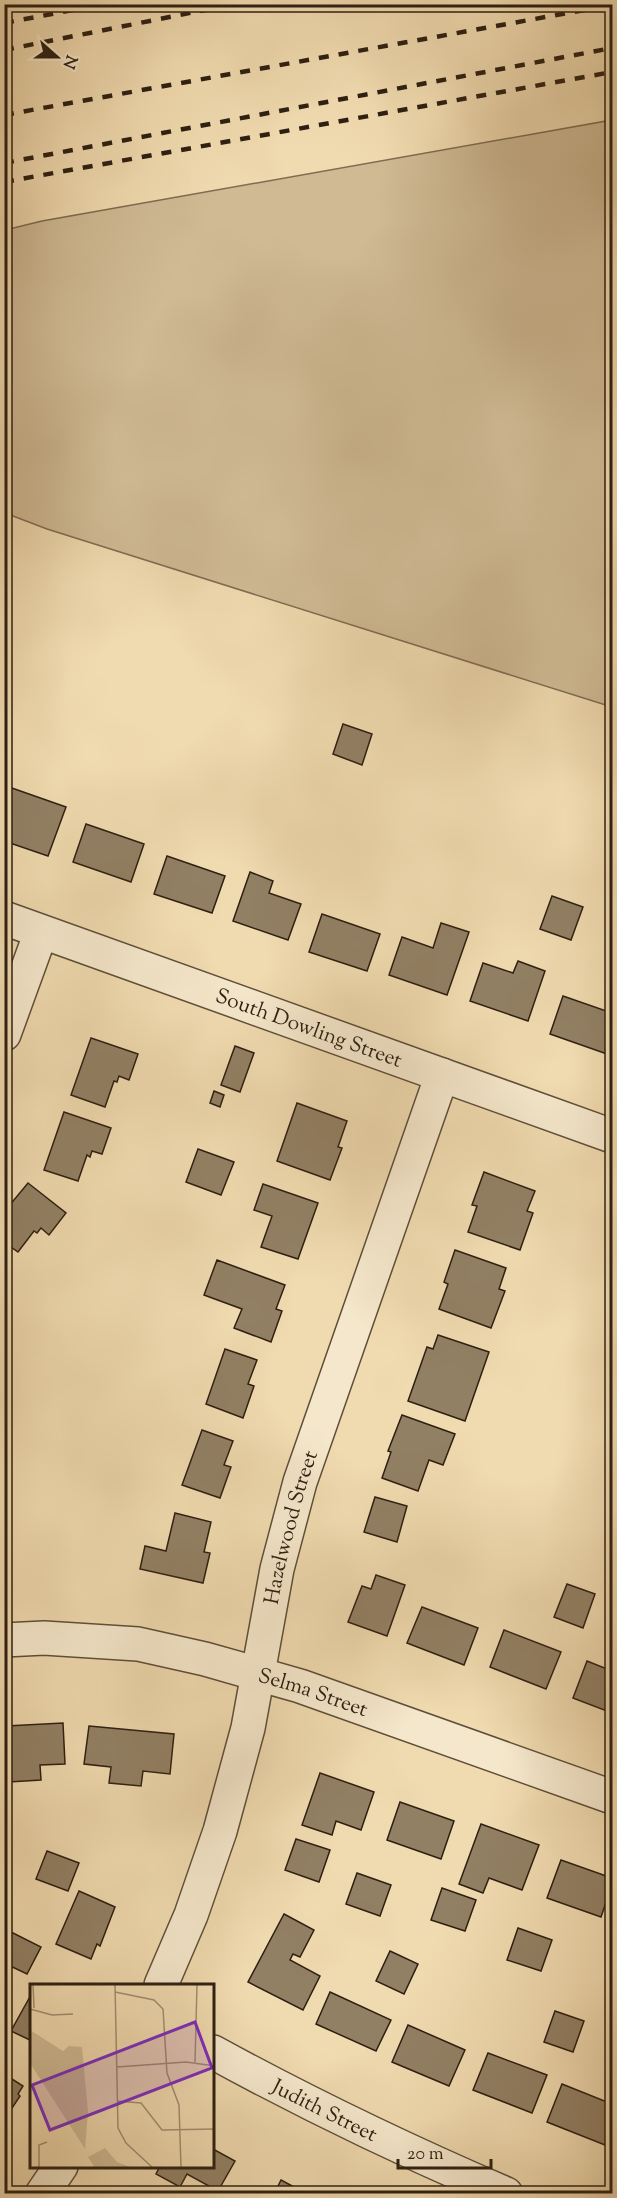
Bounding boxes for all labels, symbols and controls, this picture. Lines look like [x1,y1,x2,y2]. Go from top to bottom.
north arrow [27,27,87,87]
text: N [56,51,82,72]
street label: South Dowling Street [211,982,406,1076]
street label: Hazelwood Street [258,1447,327,1607]
street label: Selma Street [254,1662,372,1726]
inset map [30,1984,214,2168]
street label: Judith Street [265,2072,382,2151]
scale bar [398,2132,491,2170]
text: 20 m [407,2142,444,2168]

